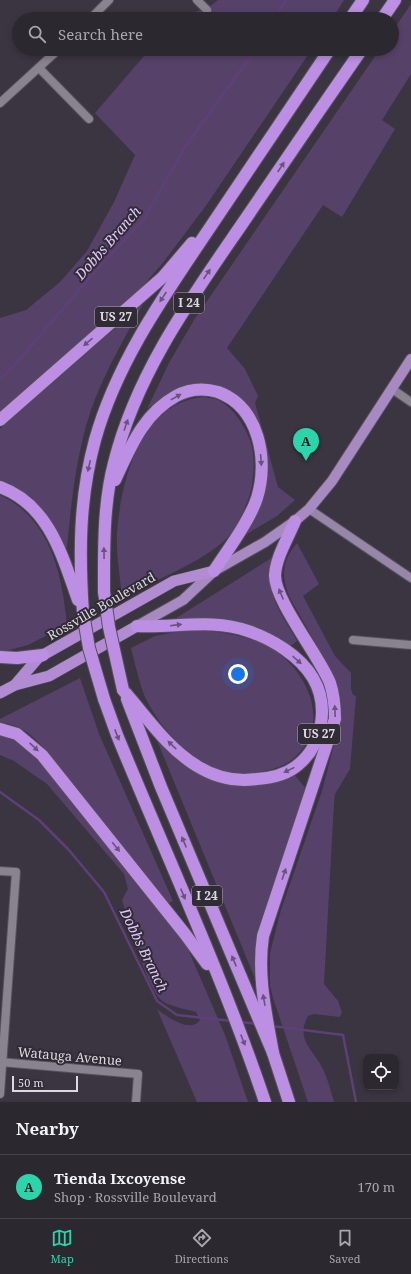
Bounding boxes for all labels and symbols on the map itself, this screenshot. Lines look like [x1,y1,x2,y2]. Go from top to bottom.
one-way arrow [277,162,285,172]
water label: Dobbs Branch [70,202,145,284]
one-way arrow [203,269,211,280]
one-way arrow [160,291,167,303]
road number: I 24 [174,293,204,313]
road number: US 27 [95,307,137,327]
one-way arrow [83,338,93,347]
one-way arrow [170,393,182,400]
one-way arrow [123,419,129,431]
pin: A [293,428,319,461]
one-way arrow [257,454,264,466]
one-way arrow [86,460,92,472]
one-way arrow [101,546,107,559]
street label: Rossville Boulevard [44,568,158,644]
one-way arrow [277,588,283,600]
one-way arrow [170,622,182,628]
one-way arrow [292,655,302,665]
your location [228,664,248,684]
one-way arrow [332,704,338,717]
road number: US 27 [298,724,340,744]
one-way arrow [114,730,120,742]
one-way arrow [167,741,176,750]
one-way arrow [29,742,39,752]
one-way arrow [284,767,295,773]
one-way arrow [181,836,187,847]
one-way arrow [112,842,121,853]
one-way arrow [281,868,287,880]
road number: I 24 [192,886,222,906]
one-way arrow [180,889,186,900]
water label: Dobbs Branch [115,904,173,995]
one-way arrow [231,955,237,967]
one-way arrow [261,994,267,1007]
one-way arrow [240,1035,246,1047]
street label: Watauga Avenue [17,1042,123,1070]
scale bar [12,1074,78,1093]

